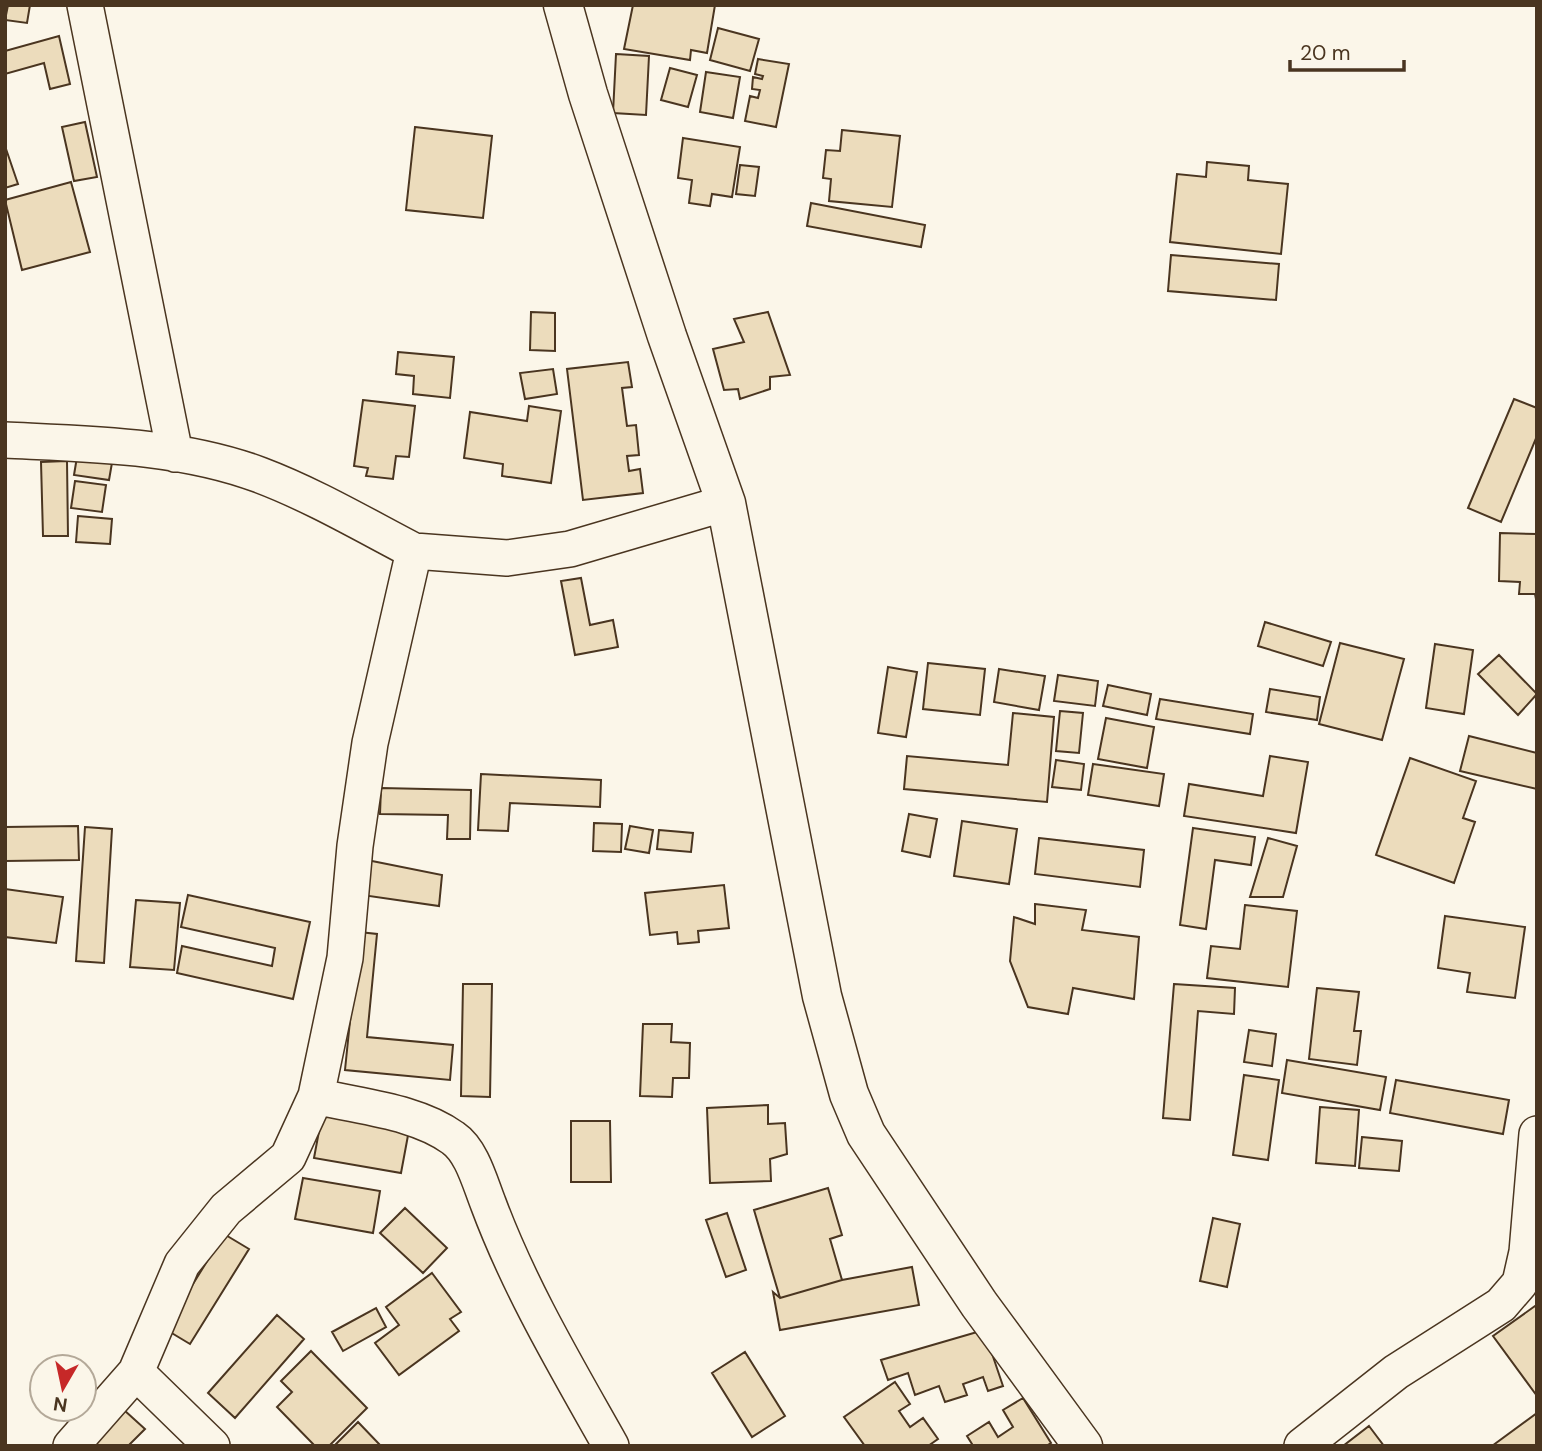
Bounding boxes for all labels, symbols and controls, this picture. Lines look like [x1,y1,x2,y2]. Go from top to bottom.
scale bar [1290,28,1404,72]
text: 20 m [1300,39,1351,67]
north arrow [28,1353,98,1423]
text: N [52,1391,69,1418]

